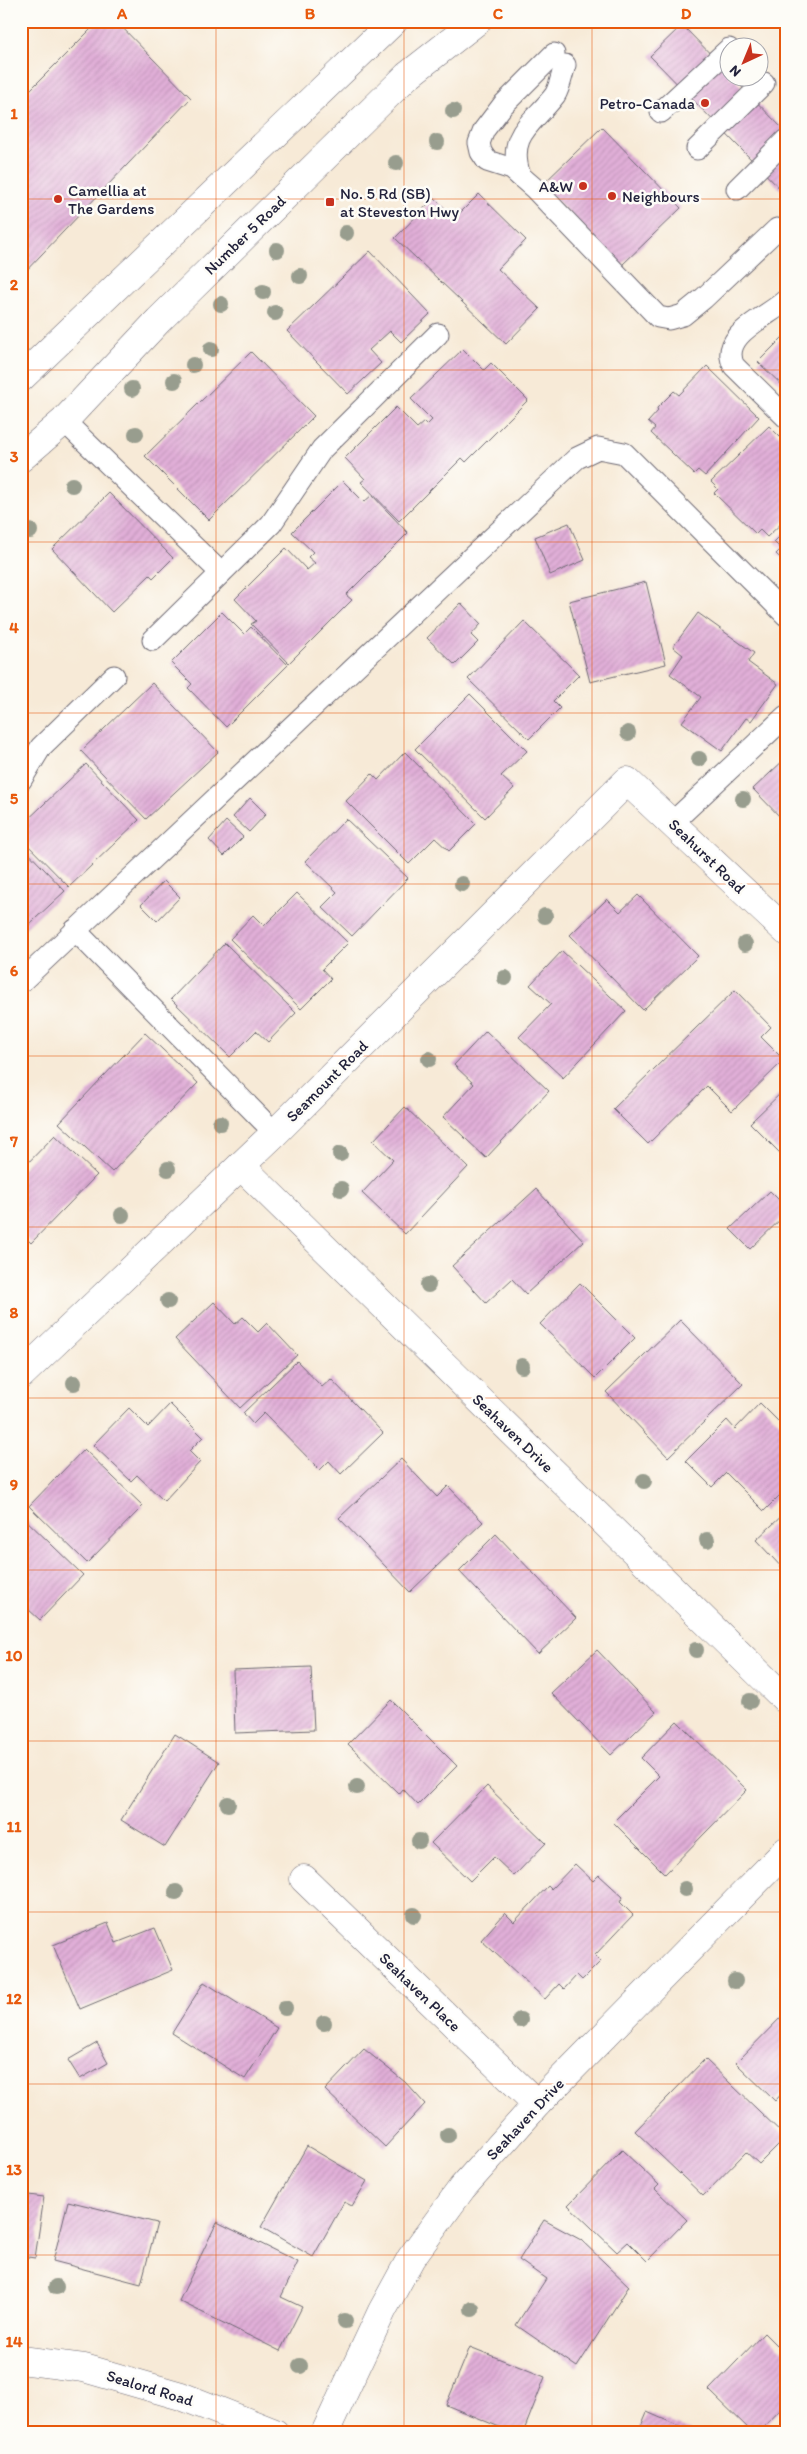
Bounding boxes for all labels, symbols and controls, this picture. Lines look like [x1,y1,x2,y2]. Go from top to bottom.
text: A [116,4,128,23]
text: B [305,4,316,23]
text: C [493,4,504,23]
text: D [681,4,692,23]
north arrow [720,38,770,88]
text: N [726,62,745,80]
place label: Petro-Canada [599,94,695,113]
marker: Petro-Canada [699,97,711,109]
text: 1 [10,104,18,123]
place label: A&W [539,177,573,196]
marker: A&W [577,180,589,192]
place label: Camellia at The Gardens [68,181,154,218]
place label: No. 5 Rd (SB) at Steveston Hwy [340,184,460,221]
place label: Neighbours [622,187,700,206]
marker: Neighbours [606,190,618,202]
street label: Number 5 Road [200,191,290,279]
marker: Camellia at The Gardens [52,193,64,205]
marker: No. 5 Rd (SB) at Steveston Hwy [324,196,336,208]
text: 2 [10,275,19,294]
text: 3 [10,447,19,466]
text: 4 [9,618,19,637]
text: 5 [10,789,19,808]
street label: Seahurst Road [665,815,750,898]
text: 6 [10,961,19,980]
street label: Seamount Road [282,1036,372,1126]
text: 7 [9,1132,18,1151]
text: 8 [10,1303,19,1322]
street label: Seahaven Drive [469,1390,558,1477]
text: 9 [10,1475,18,1494]
text: 10 [5,1646,23,1665]
text: 11 [7,1817,22,1836]
street label: Seahaven Place [375,1948,465,2036]
text: 12 [6,1989,23,2008]
street label: Seahaven Drive [482,2074,568,2164]
text: 13 [6,2160,22,2179]
text: 14 [5,2332,23,2351]
street label: Sealord Road [104,2366,196,2410]

